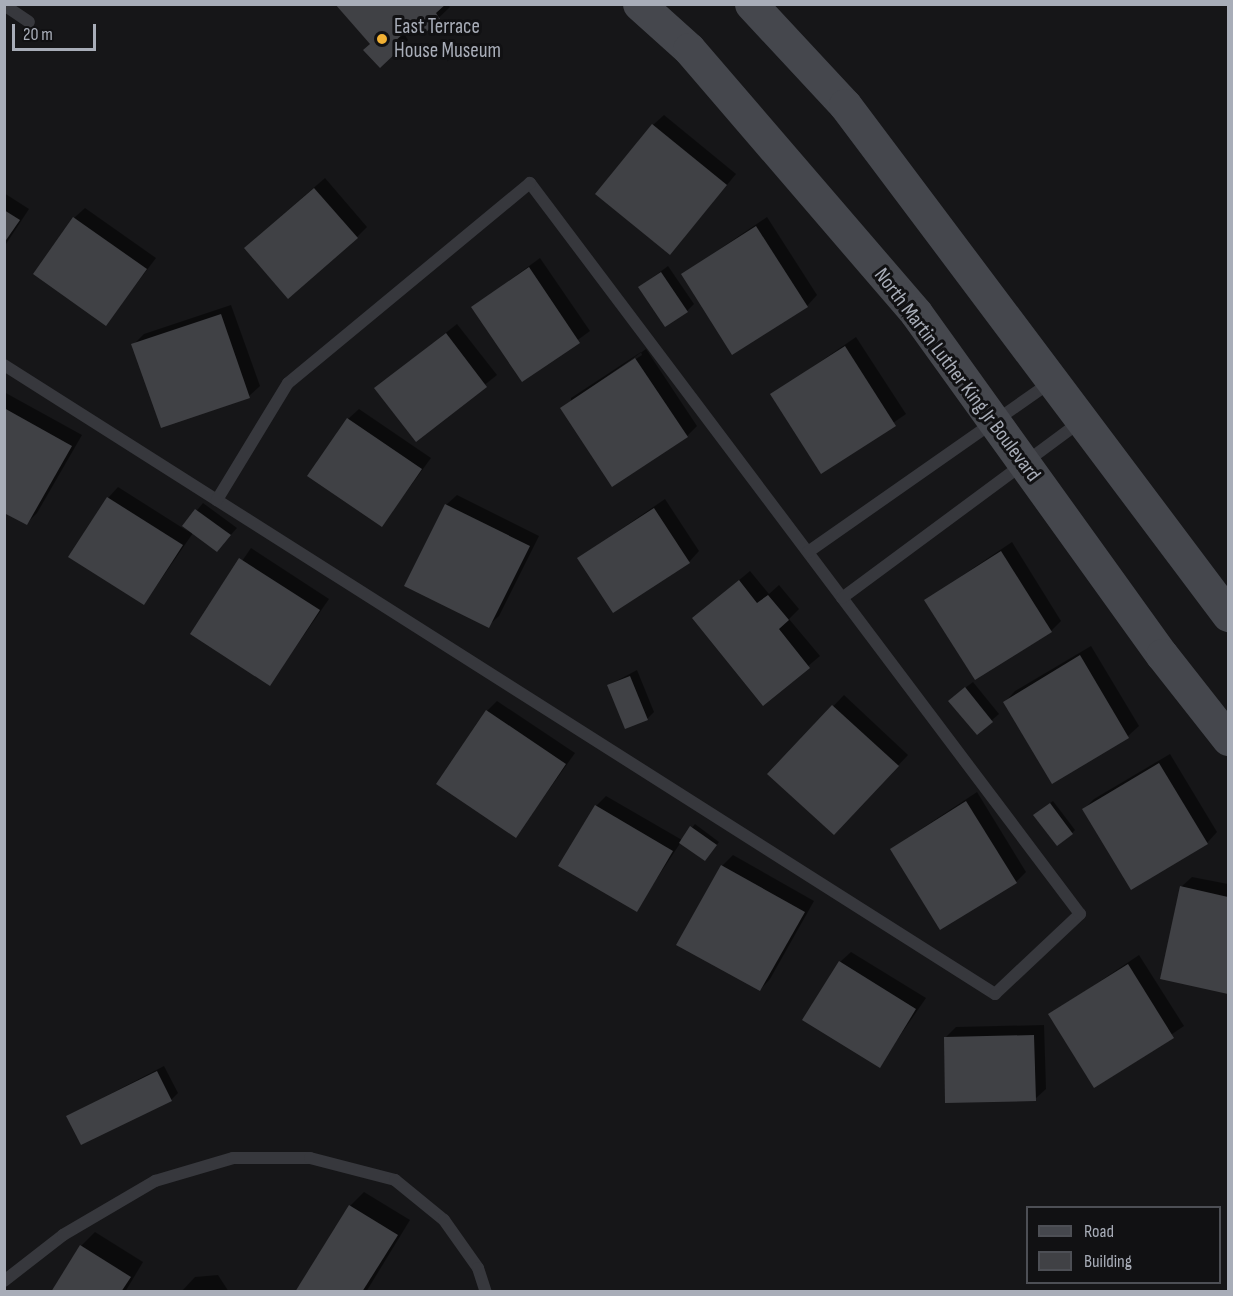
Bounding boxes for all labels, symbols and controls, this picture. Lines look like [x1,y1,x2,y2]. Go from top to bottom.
scale bar [15,12,99,50]
place label: East Terrace House Museum [394,14,501,64]
text: 20 m [23,24,53,45]
marker: East Terrace House Museum [375,32,389,46]
street label: North Martin Luther King Jr Boulevard [868,263,1046,487]
legend [1026,1206,1221,1284]
text: Road [1084,1221,1114,1242]
text: Building [1084,1251,1132,1272]

